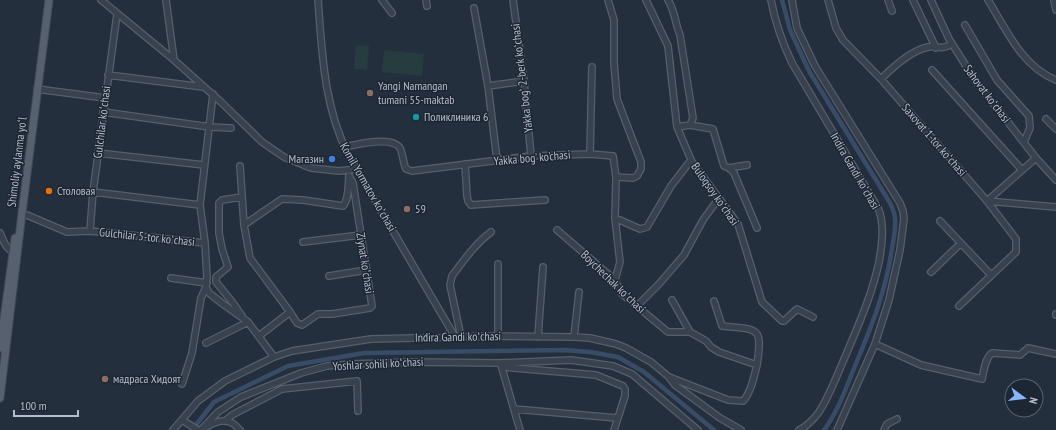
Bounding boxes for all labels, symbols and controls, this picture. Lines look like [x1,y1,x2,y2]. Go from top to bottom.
street label: Yakka bogʻ 2-berk koʻchasi [507,23,536,133]
street label: Sahovat koʻchasi [961,62,1014,126]
place label: Yangi Namangan tumani 55-maktab [378,78,454,107]
street label: Gulchilar koʻchasi [90,85,113,159]
marker: Yangi Namangan tumani 55-maktab [365,88,375,98]
street label: Saxovat 1-tor koʻchasi [899,100,970,179]
place label: Поликлиника 6 [424,109,489,124]
marker: Поликлиника 6 [411,112,421,122]
street label: Shimoliy aylanma yoʻl [4,116,29,208]
street label: Indira Gandi koʻchasi [827,130,883,212]
street label: Komil Yormatov koʻchasi [337,140,400,234]
street label: Yakka bog' ko'chasi [493,147,571,168]
place label: Магазин [289,151,324,166]
marker: Магазин [327,154,337,164]
street label: Buloqsoy koʻchasi [688,159,743,228]
place label: Столовая [57,183,95,198]
marker: Столовая [44,186,54,196]
place label: 59 [415,201,426,216]
marker: 59 [402,204,412,214]
street label: Gulchilar 5-tor koʻchasi [99,224,196,249]
street label: Ziynat koʻchasi [353,231,378,295]
street label: Boychechak koʻchasi [578,247,649,316]
street label: Indira Gandi koʻchasi [415,328,501,345]
street label: Yoshlar sohili koʻchasi [332,354,424,373]
place label: мадраса Хидоят [113,371,181,386]
marker: мадраса Хидоят [100,374,110,384]
north arrow [1004,378,1044,418]
scale bar [14,392,78,418]
text: N [1026,396,1041,405]
text: 100 m [20,398,47,413]

